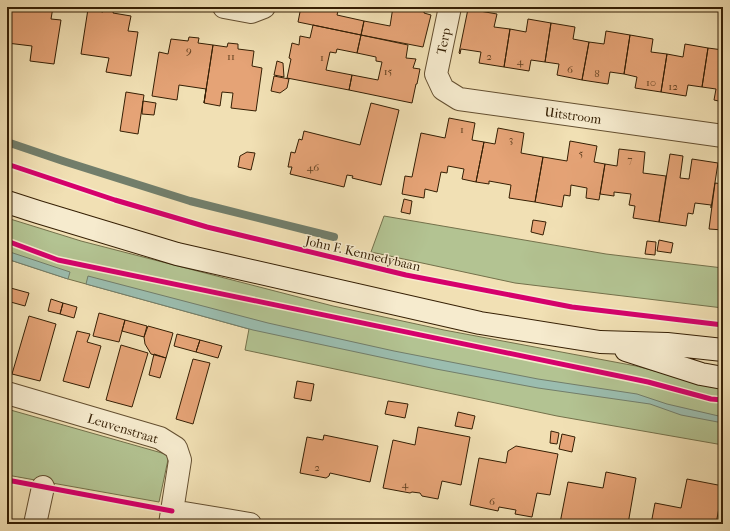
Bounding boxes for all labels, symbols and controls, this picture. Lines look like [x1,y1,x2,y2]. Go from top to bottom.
street label: Terp [433,26,454,56]
house number: 9 [186,44,192,57]
house number: 11 [227,50,235,63]
house number: 2 [486,50,492,63]
house number: 1 [320,51,324,64]
house number: 4 [517,55,524,68]
house number: 6 [567,63,573,76]
house number: 15 [384,65,393,78]
house number: 8 [594,67,600,80]
house number: 10 [646,76,656,89]
house number: 12 [668,80,678,93]
street label: Uitstroom [544,104,603,127]
house number: 1 [460,123,464,136]
house number: 3 [509,133,513,146]
house number: 5 [579,147,584,160]
house number: 7 [627,153,633,166]
house number: 46 [307,161,319,174]
street label: John F. Kennedybaan [303,233,422,274]
street label: Leuvenstraat [86,411,160,446]
house number: 2 [314,461,320,474]
house number: 4 [402,478,409,491]
house number: 6 [489,495,495,508]

